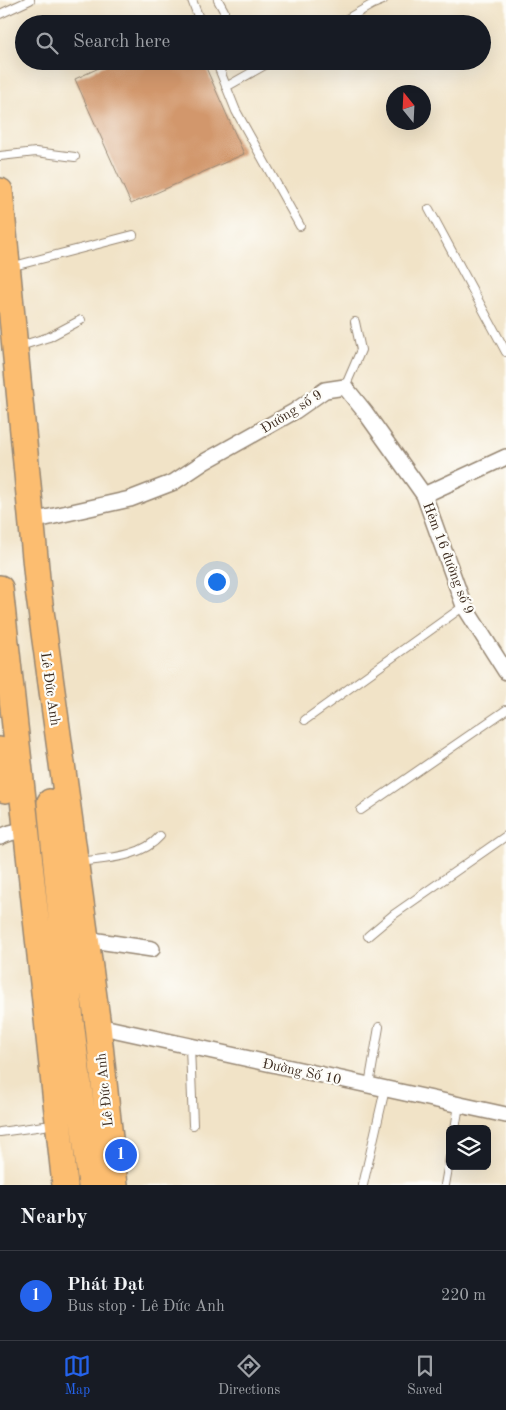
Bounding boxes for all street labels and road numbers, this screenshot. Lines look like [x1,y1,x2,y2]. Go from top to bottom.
street label: Đường số 9 [258,387,325,436]
street label: Hẻm 16 đường số 9 [420,500,477,616]
street label: Lê Đức Anh [38,652,62,727]
street label: Lê Đức Anh [94,1052,116,1127]
street label: Đường Số 10 [261,1056,343,1087]

